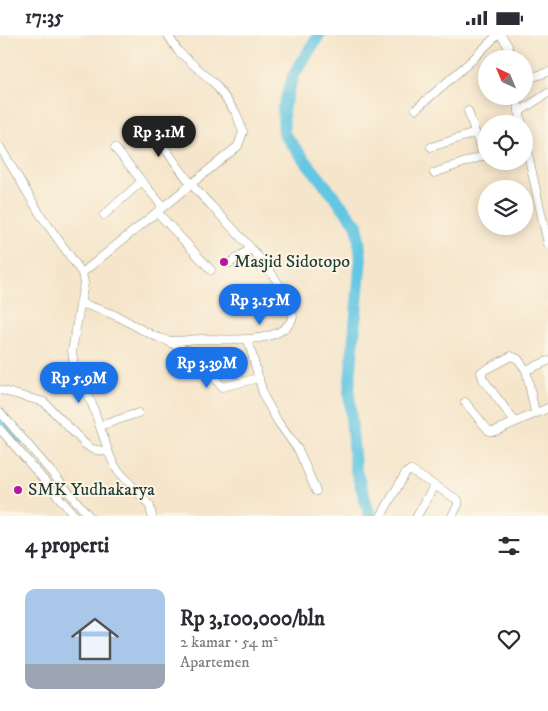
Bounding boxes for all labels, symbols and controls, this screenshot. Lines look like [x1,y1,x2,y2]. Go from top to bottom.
text: 17:35 [25,6,63,29]
north arrow [478,50,532,105]
map controls [478,50,533,235]
pin: Rp 3.1M [113,115,205,158]
button: locate [478,115,533,170]
text: Rp 3.1M [133,122,185,142]
button: layers [478,180,533,235]
place label: Masjid Sidotopo [234,251,350,273]
marker: Masjid Sidotopo [218,256,230,268]
pin: Rp 3.15M [208,283,312,326]
text: Rp 3.15M [230,290,290,310]
pin: Rp 3.39M [155,347,259,389]
text: Rp 3.39M [177,353,237,373]
pin: Rp 5.9M [33,361,125,404]
text: Rp 5.9M [51,368,107,388]
place label: SMK Yudhakarya [28,479,155,501]
marker: SMK Yudhakarya [12,484,24,496]
icon: filters [495,532,523,560]
text: 4 properti [25,533,109,559]
text: Rp 3,100,000/bln [180,606,325,632]
icon: home [65,609,125,669]
icon: heart [495,625,523,653]
text: 2 kamar · 54 m² [180,632,278,652]
text: Apartemen [180,652,250,672]

